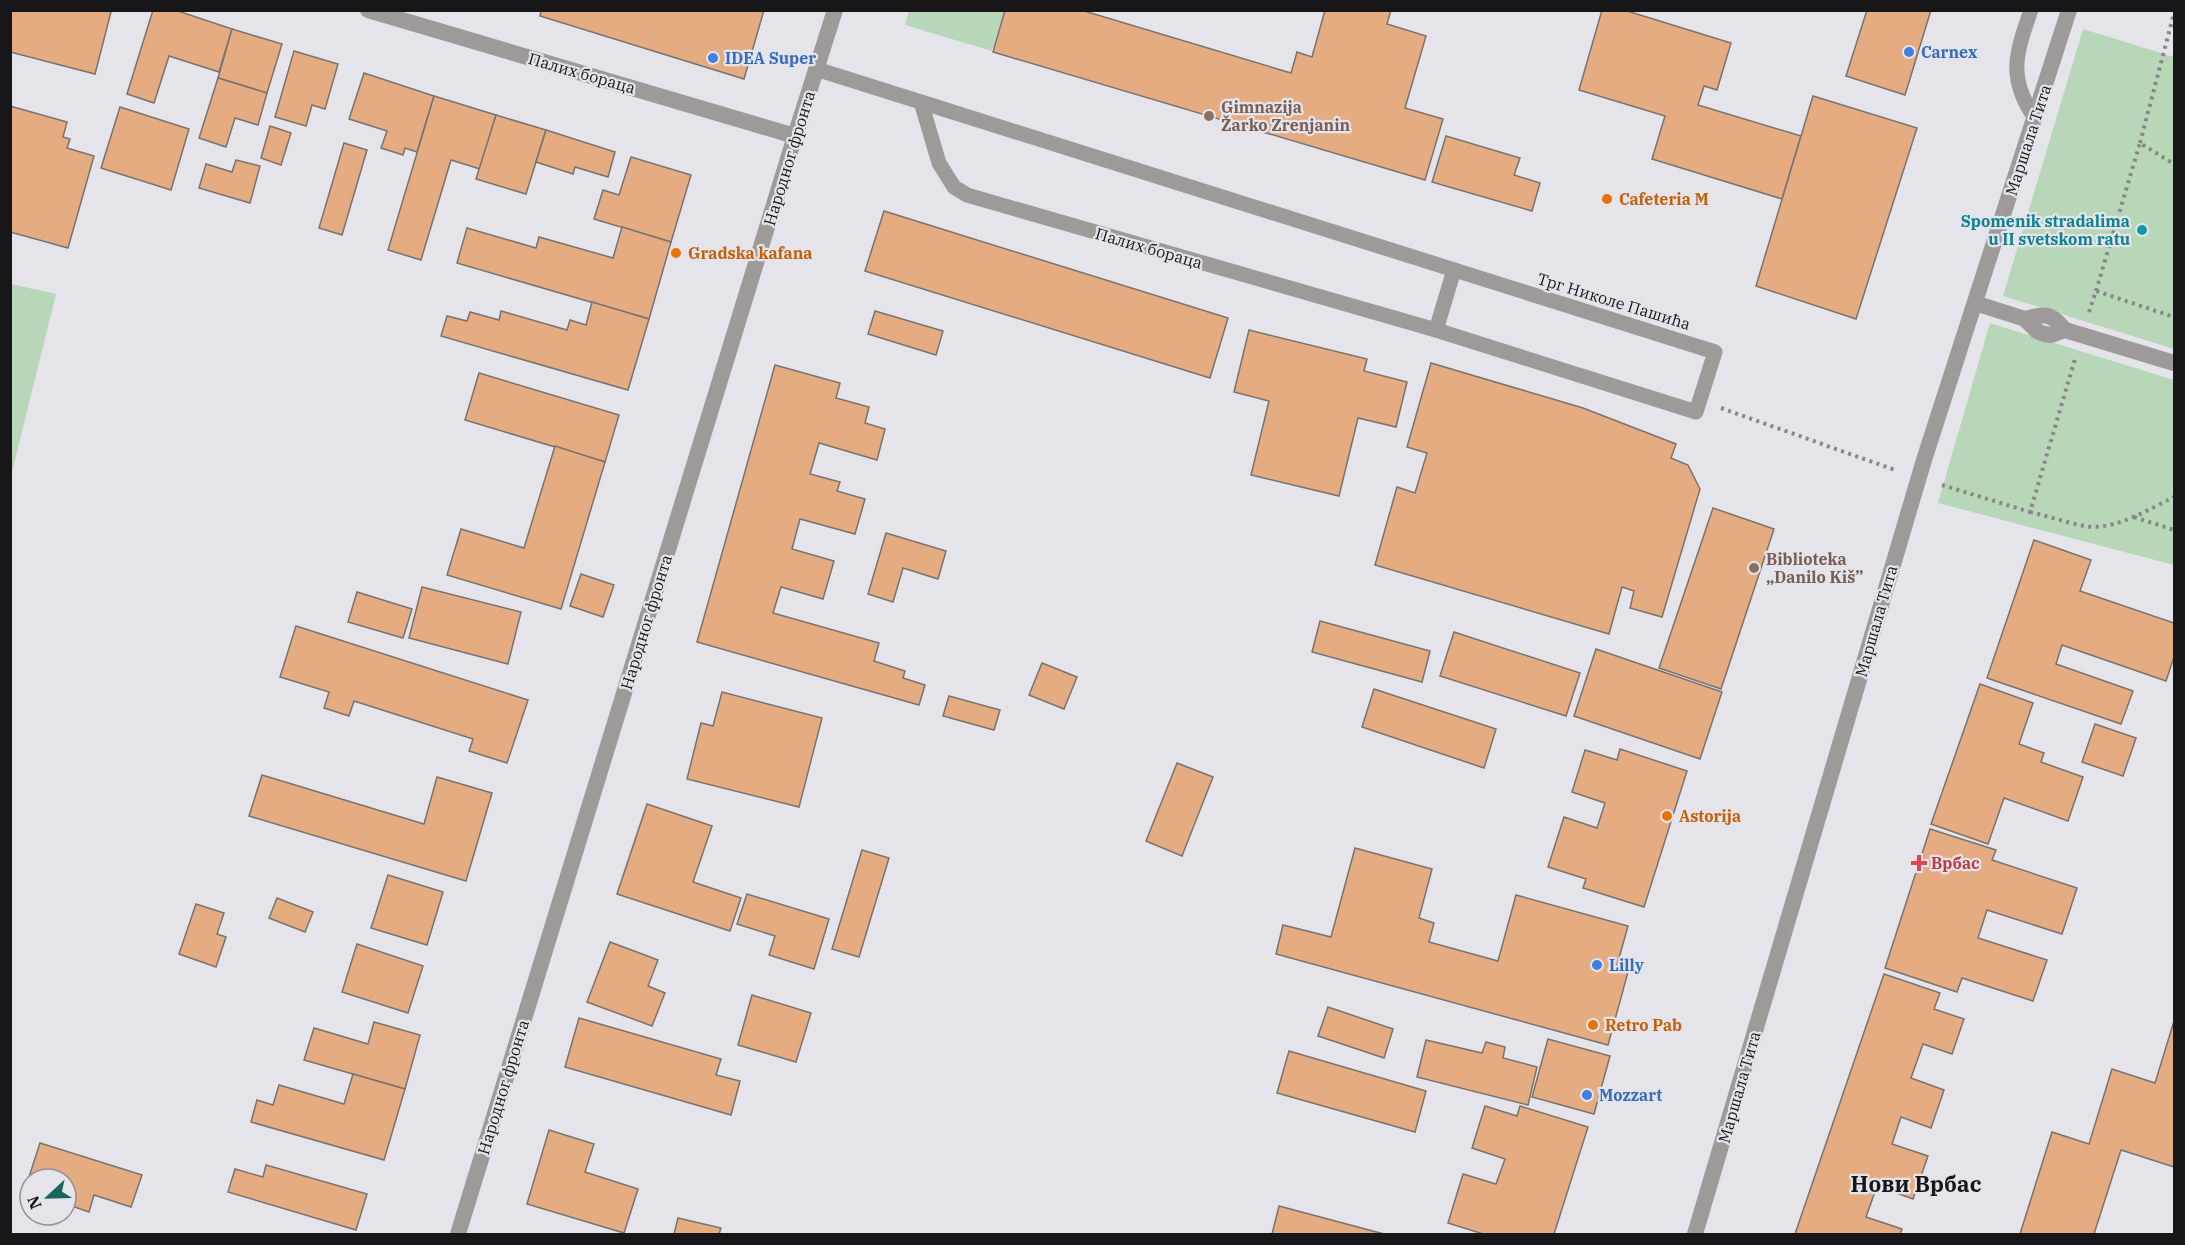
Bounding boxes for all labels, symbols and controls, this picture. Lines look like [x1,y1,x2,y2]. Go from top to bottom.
place label: Carnex [1921,42,1978,62]
marker: Carnex [1902,45,1916,59]
street label: Палих бораца [526,48,638,98]
place label: IDEA Super [725,48,816,68]
marker: IDEA Super [706,51,720,65]
street label: Маршала Тита [2001,82,2055,198]
street label: Народног фронта [759,88,819,228]
place label: Gimnazija Žarko Zrenjanin [1221,97,1351,135]
marker: Gimnazija Žarko Zrenjanin [1202,109,1216,123]
place label: Cafeteria M [1619,189,1709,209]
marker: Cafeteria M [1600,192,1614,206]
place label: Spomenik stradalima u II svetskom ratu [1961,211,2130,249]
street label: Палих бораца [1093,223,1205,273]
marker: Spomenik stradalima u II svetskom ratu [2135,223,2149,237]
place label: Gradska kafana [688,243,812,263]
marker: Gradska kafana [669,246,683,260]
street label: Трг Николе Пашића [1535,268,1693,334]
place label: Biblioteka „Danilo Kiš” [1766,549,1864,587]
street label: Народног фронта [616,552,676,692]
marker: Biblioteka „Danilo Kiš” [1747,561,1761,575]
street label: Маршала Тита [1850,563,1902,679]
place label: Astorija [1679,806,1741,826]
marker: Astorija [1660,809,1674,823]
place label: Врбас [1931,853,1980,873]
marker: Врбас [1912,856,1926,870]
place label: Lilly [1609,955,1645,975]
marker: Lilly [1590,958,1604,972]
place label: Retro Pab [1605,1015,1682,1035]
street label: Народног фронта [473,1017,533,1157]
marker: Retro Pab [1586,1018,1600,1032]
street label: Маршала Тита [1713,1029,1765,1145]
place label: Mozzart [1599,1085,1662,1105]
marker: Mozzart [1580,1088,1594,1102]
north arrow [18,1167,78,1227]
district label: Нови Врбас [1851,1169,1982,1198]
text: N [22,1193,46,1212]

